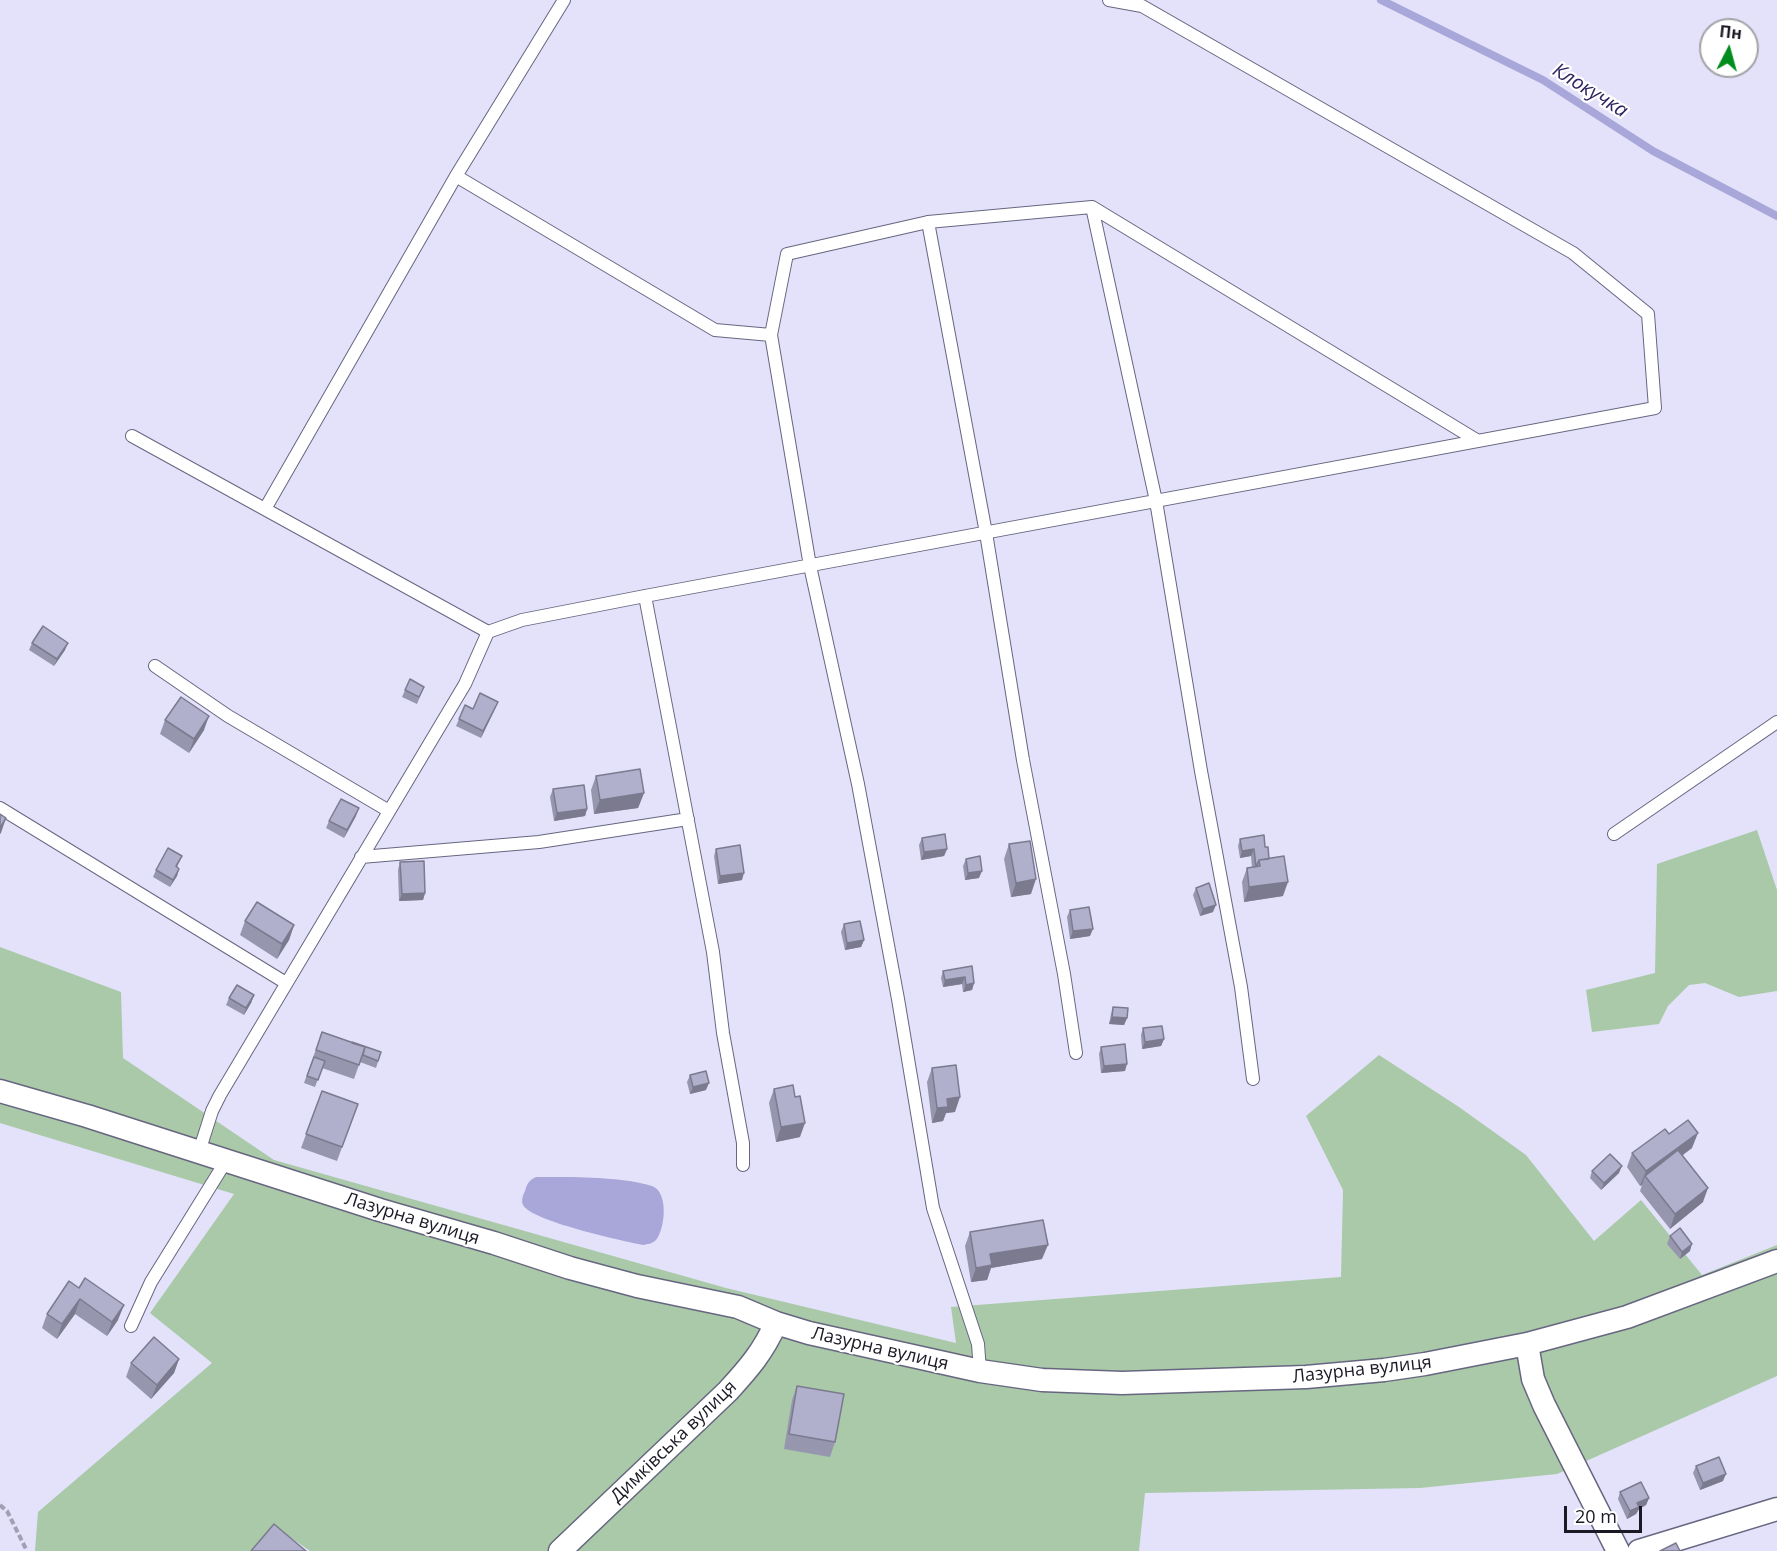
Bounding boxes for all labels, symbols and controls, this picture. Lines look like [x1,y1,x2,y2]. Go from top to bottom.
north arrow [1699,18,1759,78]
text: Пн [1718,20,1743,44]
water label: Клокучка [1548,59,1632,123]
street label: Лазурна вулиця [342,1188,482,1250]
street label: Лазурна вулиця [809,1323,951,1375]
street label: Лазурна вулиця [1291,1352,1433,1388]
street label: Димківська вулиця [607,1376,741,1508]
scale bar [1567,1494,1645,1532]
text: 20 m [1575,1504,1617,1528]

